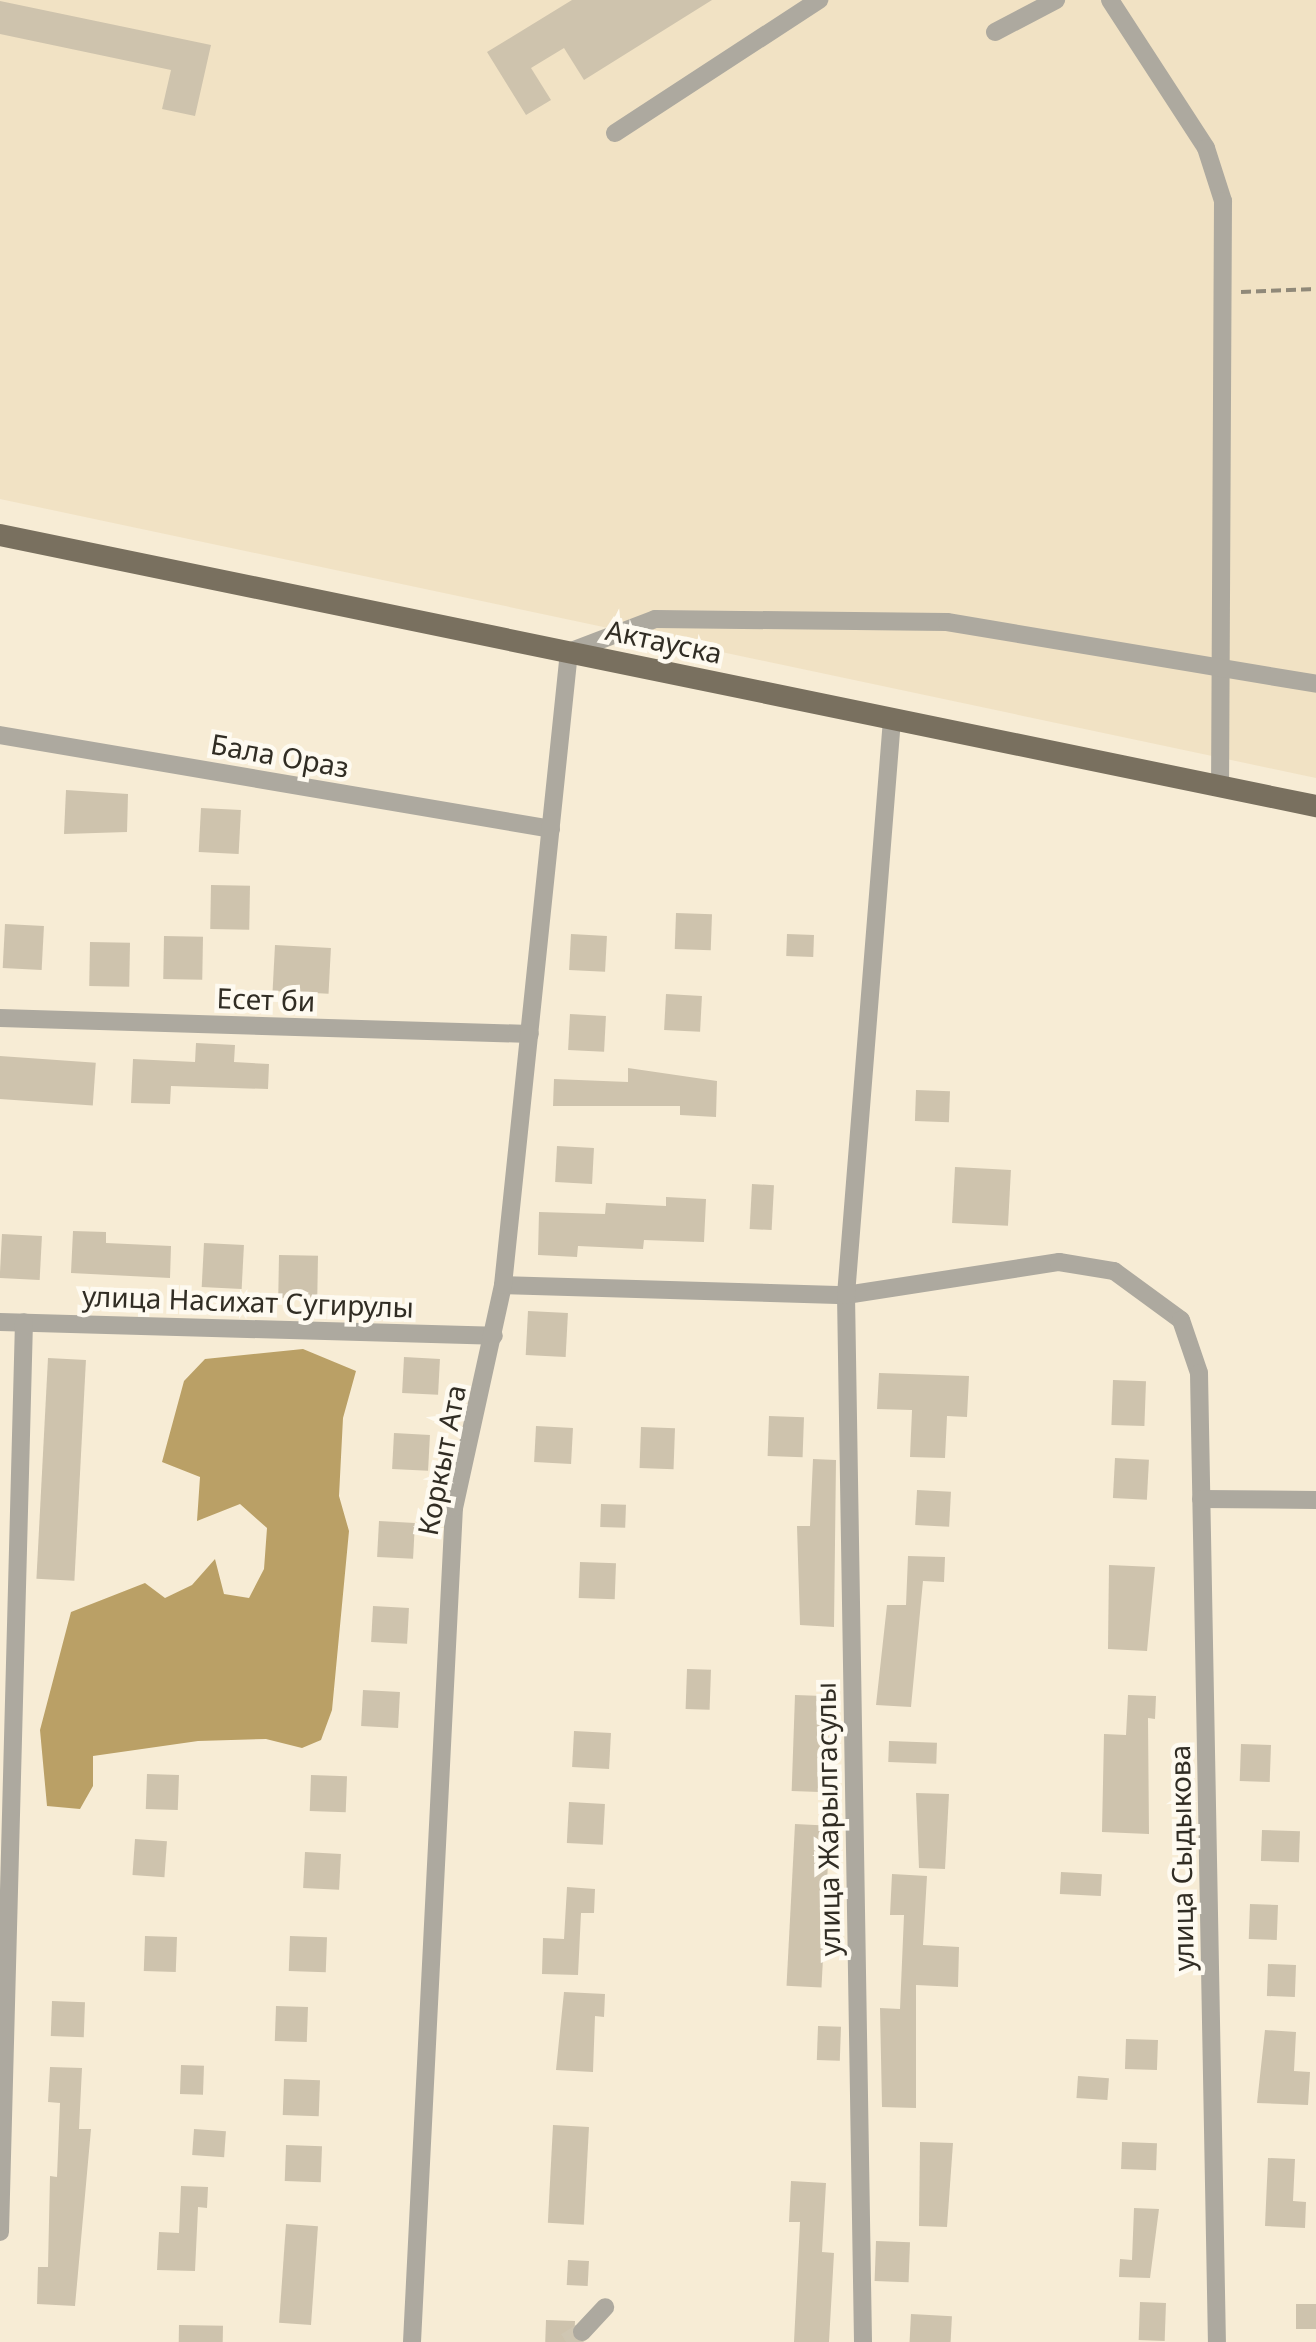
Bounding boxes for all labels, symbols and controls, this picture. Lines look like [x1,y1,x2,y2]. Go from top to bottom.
street label: Актауска [603,612,725,670]
street label: Бала Ораз [208,726,352,784]
street label: Есет би [216,980,316,1018]
street label: улица Насихат Сугирулы [81,1278,415,1324]
street label: Коркыт Ата [410,1382,472,1538]
street label: улица Жарылгасулы [808,1682,846,1956]
street label: улица Сыдыкова [1162,1745,1200,1971]

